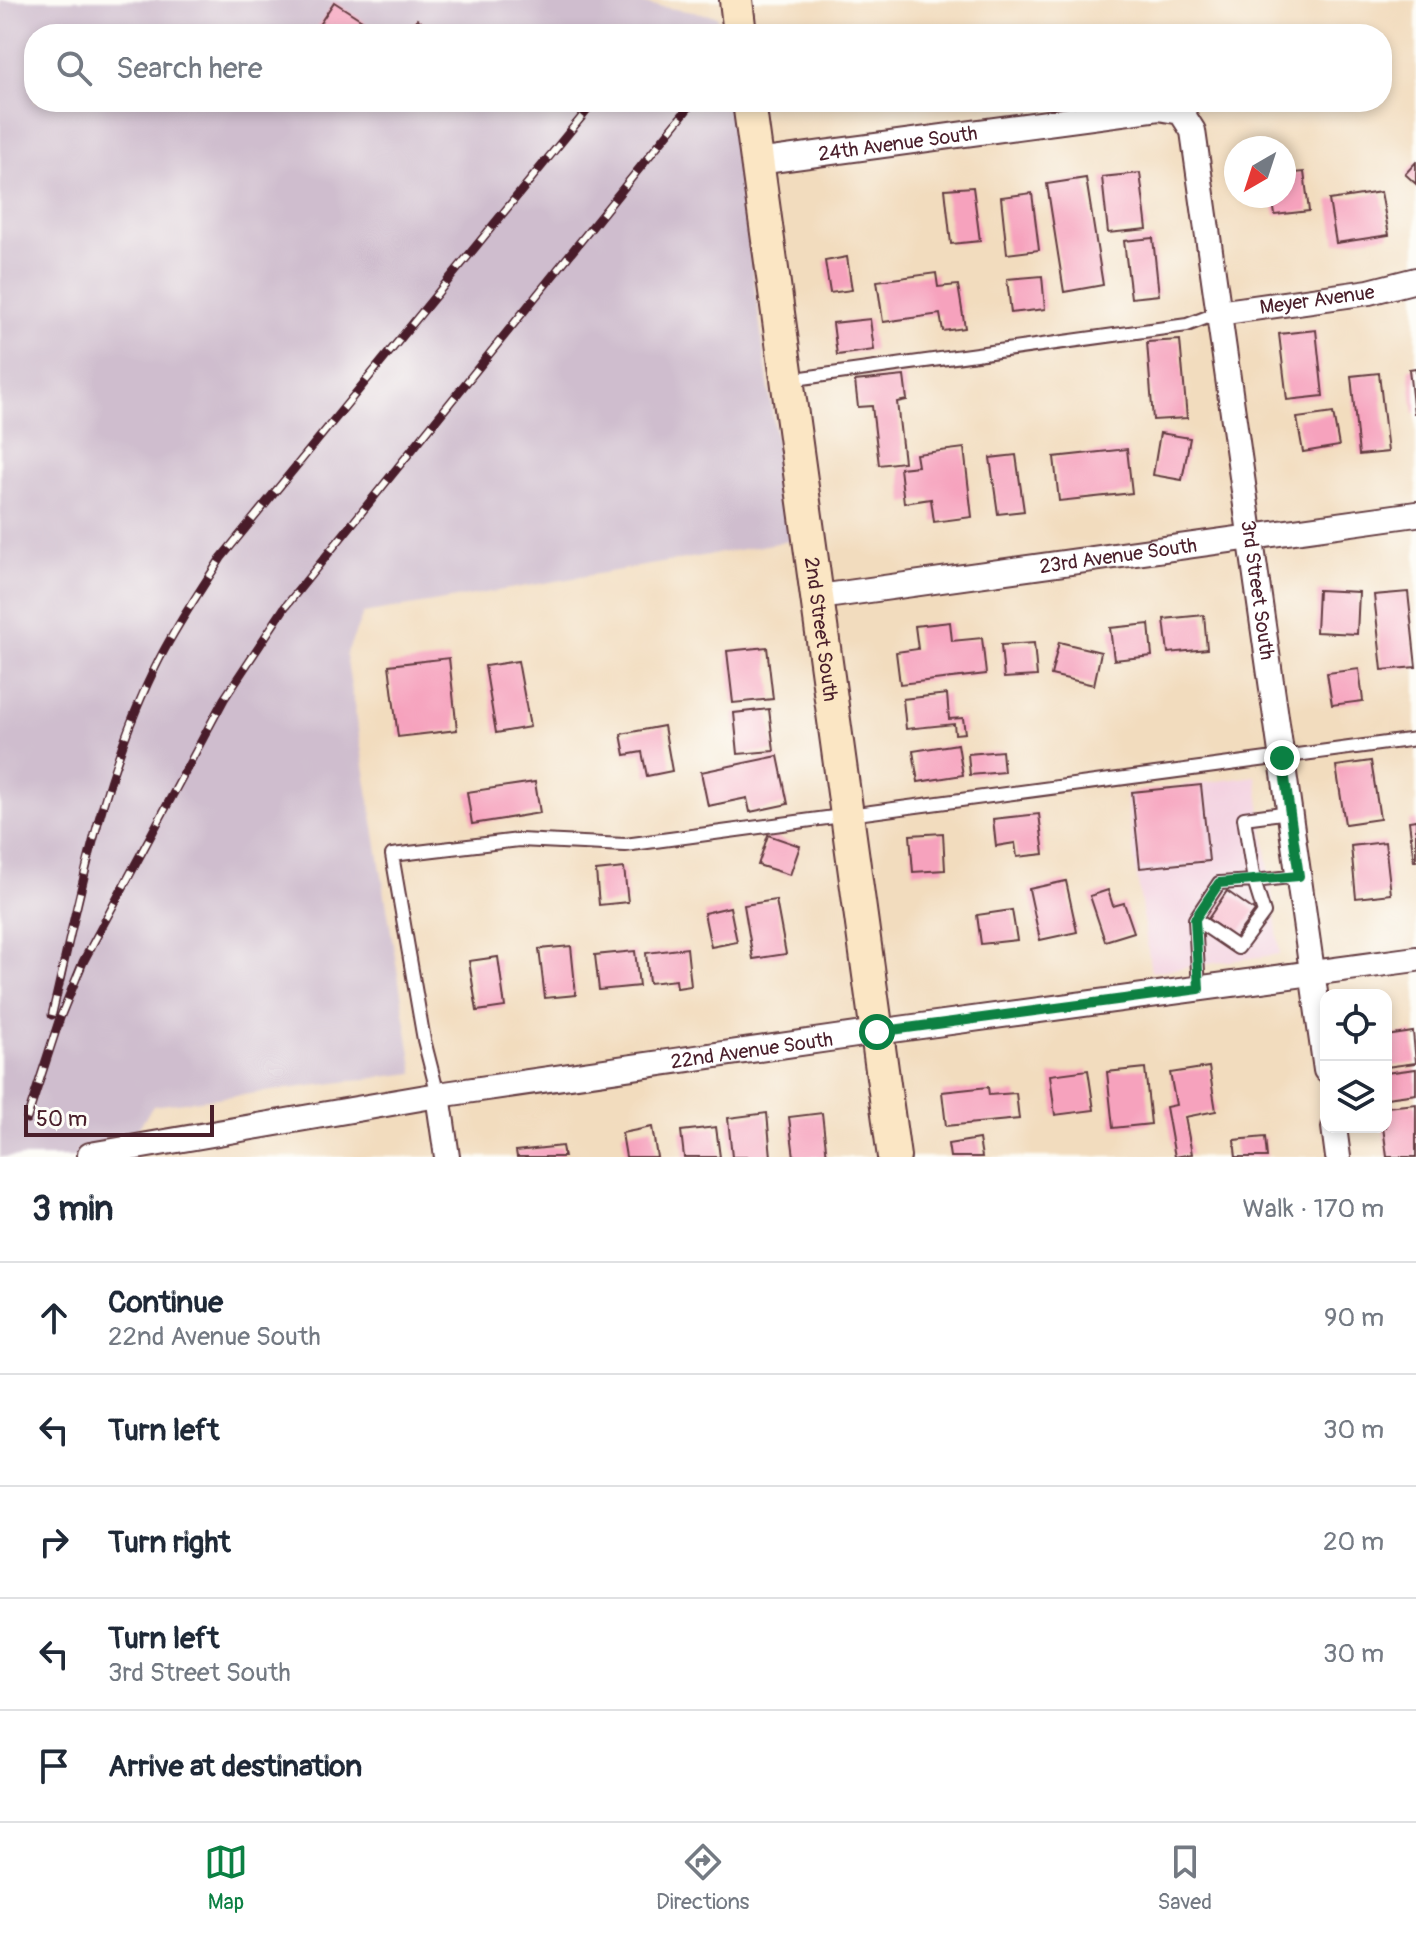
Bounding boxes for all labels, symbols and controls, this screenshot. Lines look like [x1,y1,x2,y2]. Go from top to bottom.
search box [24,24,1392,112]
icon: search [52,46,96,90]
text: Search here [116,50,263,87]
street label: 24th Avenue South [817,120,979,166]
north arrow [1224,136,1296,208]
street label: Meyer Avenue [1258,279,1377,320]
street label: 3rd Street South [1236,519,1280,661]
street label: 23rd Avenue South [1038,532,1198,579]
street label: 2nd Street South [799,555,844,703]
route end [1264,740,1300,776]
map controls [1320,989,1392,1133]
button: locate [1320,989,1392,1061]
route start [859,1014,895,1050]
street label: 22nd Avenue South [669,1026,834,1074]
button: layers [1320,1061,1392,1133]
scale bar [24,1101,214,1137]
text: 50 m [36,1105,87,1133]
text: 3 min [32,1188,114,1231]
text: Walk · 170 m [1243,1193,1384,1225]
text: Continue [108,1284,223,1321]
icon: ahead [32,1296,76,1340]
text: 90 m [1324,1302,1384,1334]
text: 22nd Avenue South [108,1321,321,1353]
icon: left [32,1408,76,1452]
text: Turn left [108,1412,219,1449]
text: 30 m [1323,1414,1384,1446]
icon: right [32,1520,76,1564]
text: Turn right [108,1524,231,1561]
text: 20 m [1323,1526,1384,1558]
text: Turn left [108,1620,219,1657]
icon: left [32,1632,76,1676]
text: 30 m [1323,1638,1384,1670]
text: 3rd Street South [108,1657,291,1689]
icon: arrive [32,1744,76,1788]
text: Arrive at destination [108,1748,362,1785]
tab: Map [204,1840,248,1916]
tab: Directions [656,1840,749,1916]
tab: Saved [1157,1840,1212,1916]

